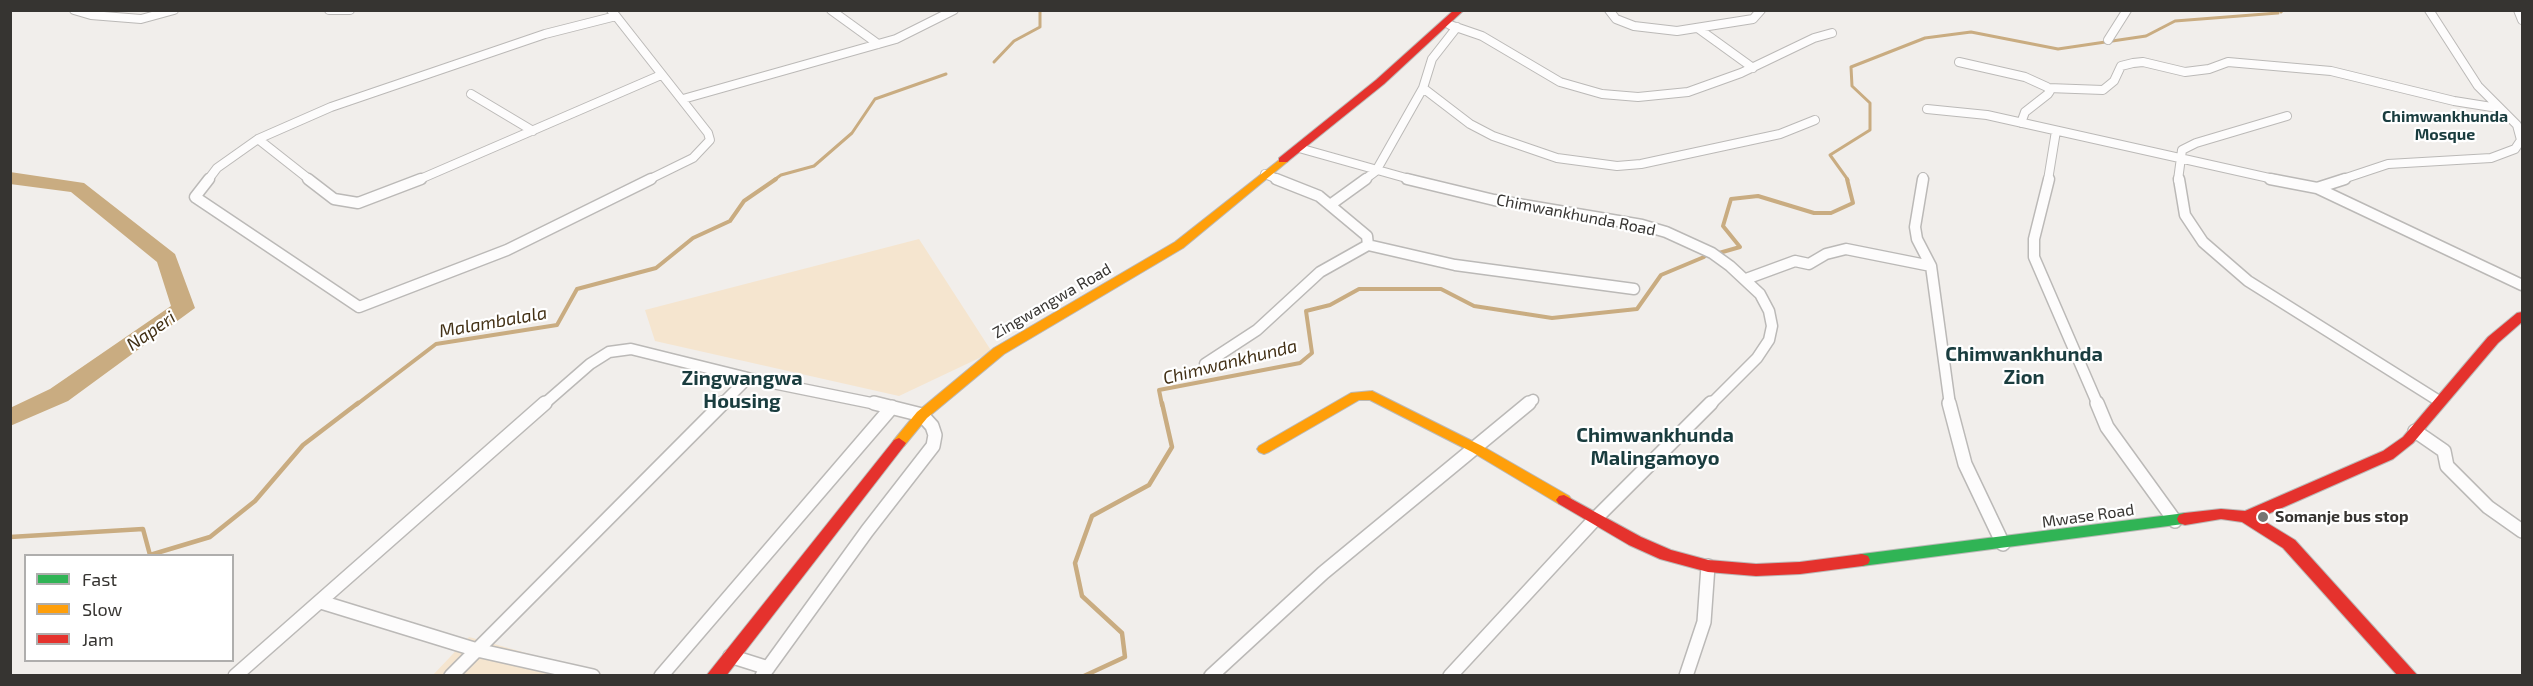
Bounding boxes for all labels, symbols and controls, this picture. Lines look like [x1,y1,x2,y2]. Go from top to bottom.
district label: Chimwankhunda Mosque [2382,107,2508,145]
street label: Chimwankhunda Road [1495,190,1657,240]
street label: Zingwangwa Road [989,259,1115,343]
water label: Malambalala [437,302,549,342]
water label: Naperi [122,307,180,355]
water label: Chimwankhunda [1161,335,1299,389]
district label: Chimwankhunda Zion [1945,342,2103,389]
district label: Zingwangwa Housing [681,366,803,413]
district label: Chimwankhunda Malingamoyo [1576,423,1734,470]
street label: Mwase Road [2041,500,2135,532]
place label: Somanje bus stop [2275,507,2409,527]
marker: Somanje bus stop [2256,510,2270,524]
legend [24,554,234,662]
text: Fast [82,568,117,590]
text: Slow [82,598,122,620]
text: Jam [82,628,114,650]

